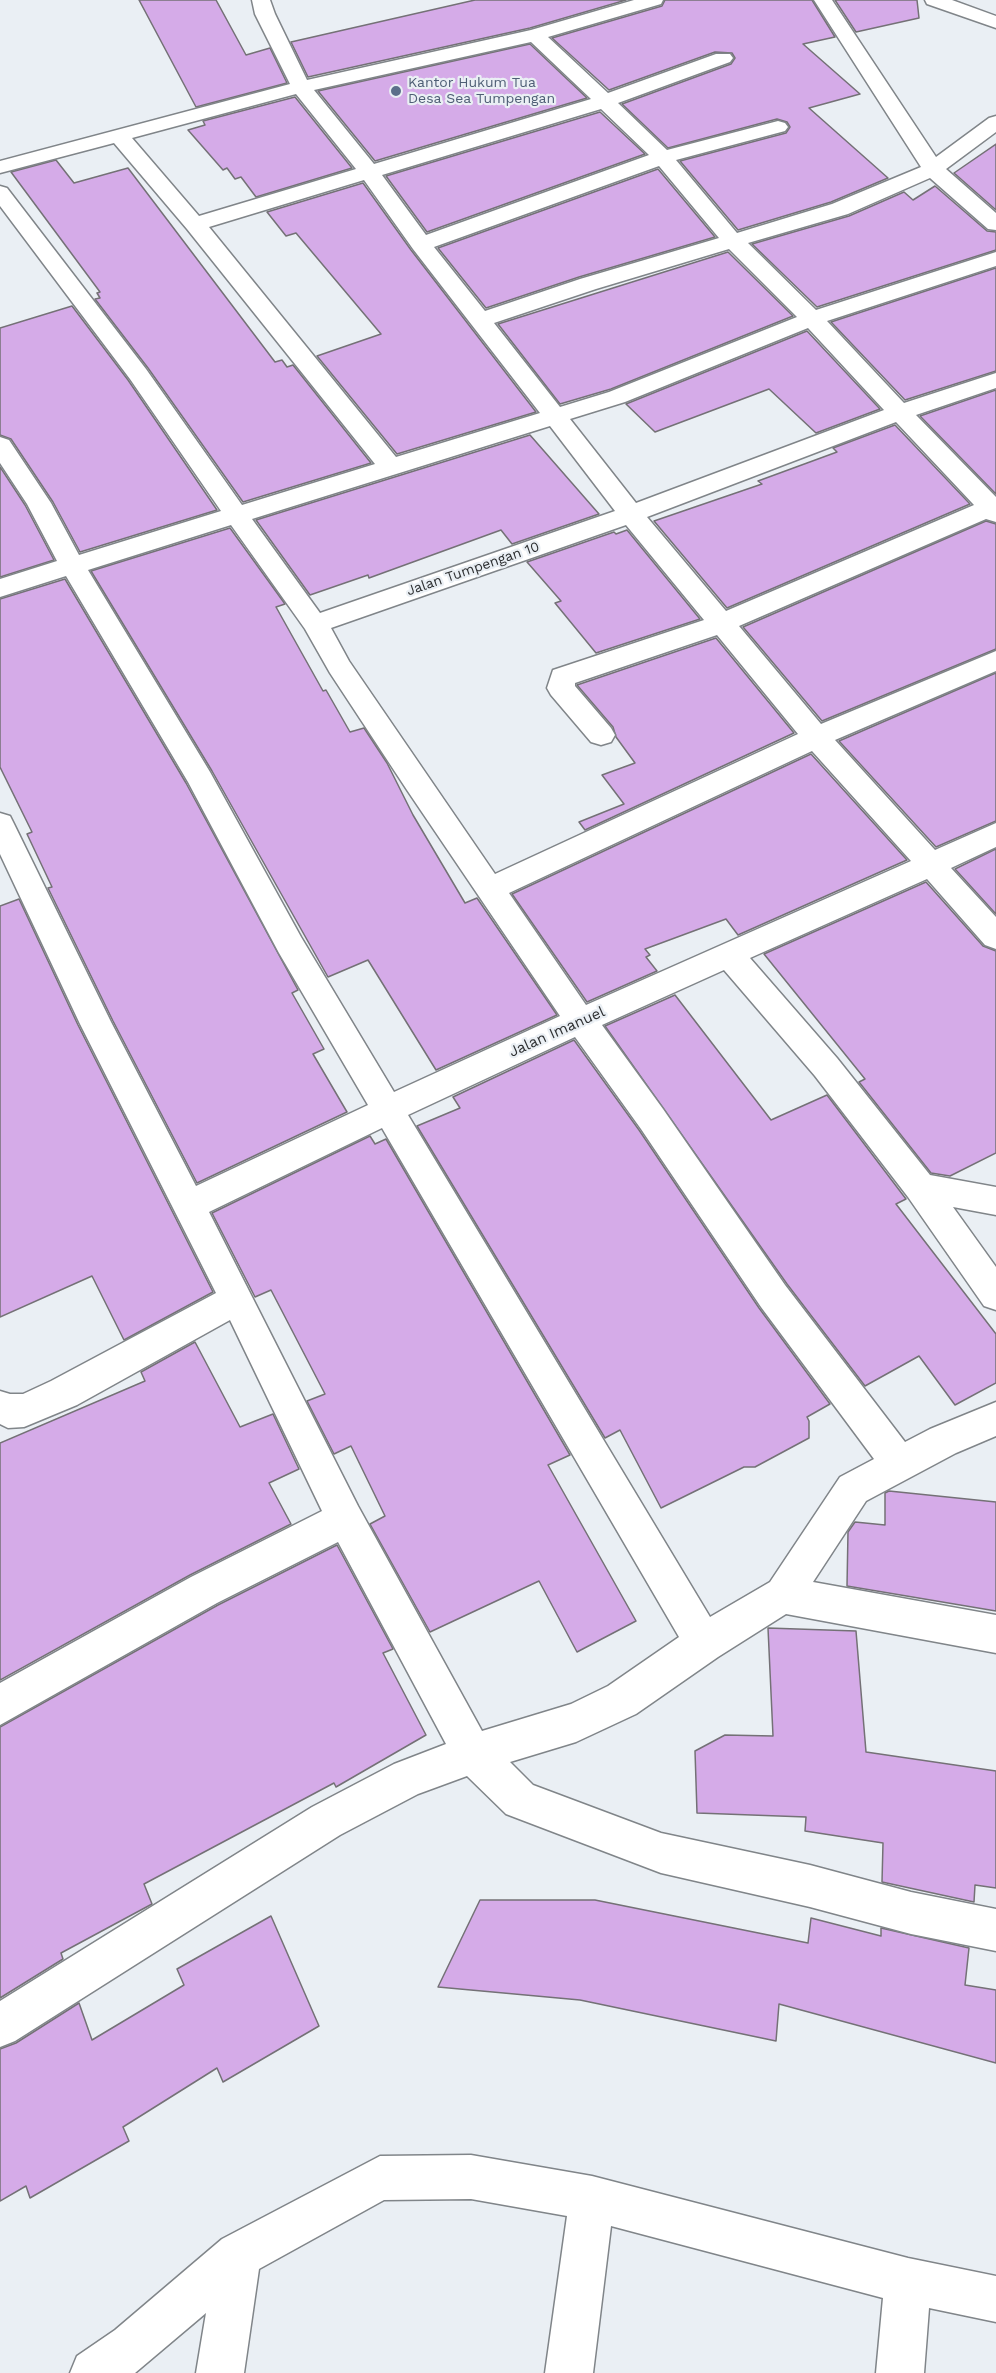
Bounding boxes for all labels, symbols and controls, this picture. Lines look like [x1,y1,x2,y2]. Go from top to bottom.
place label: Kantor Hukum Tua Desa Sea Tumpengan [408,75,555,108]
marker: Kantor Hukum Tua Desa Sea Tumpengan [389,84,403,98]
street label: Jalan Tumpengan 10 [404,538,542,600]
street label: Jalan Imanuel [506,1003,608,1061]

